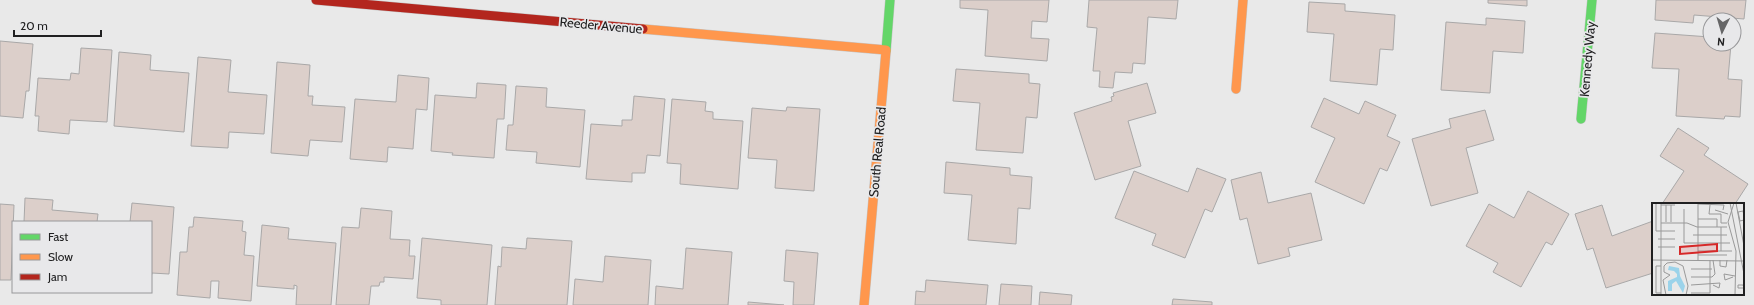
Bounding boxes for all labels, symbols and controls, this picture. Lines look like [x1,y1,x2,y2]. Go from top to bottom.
scale bar [14,12,101,38]
north arrow [1702,12,1742,52]
street label: Reeder Avenue [559,13,643,37]
text: 20 m [20,18,48,33]
street label: Kennedy Way [1576,20,1598,97]
text: N [1717,35,1726,49]
street label: South Real Road [865,106,889,198]
inset map [1652,203,1744,295]
legend [12,221,152,293]
text: Fast [48,229,68,244]
text: Slow [48,249,73,264]
text: Jam [47,269,67,284]

